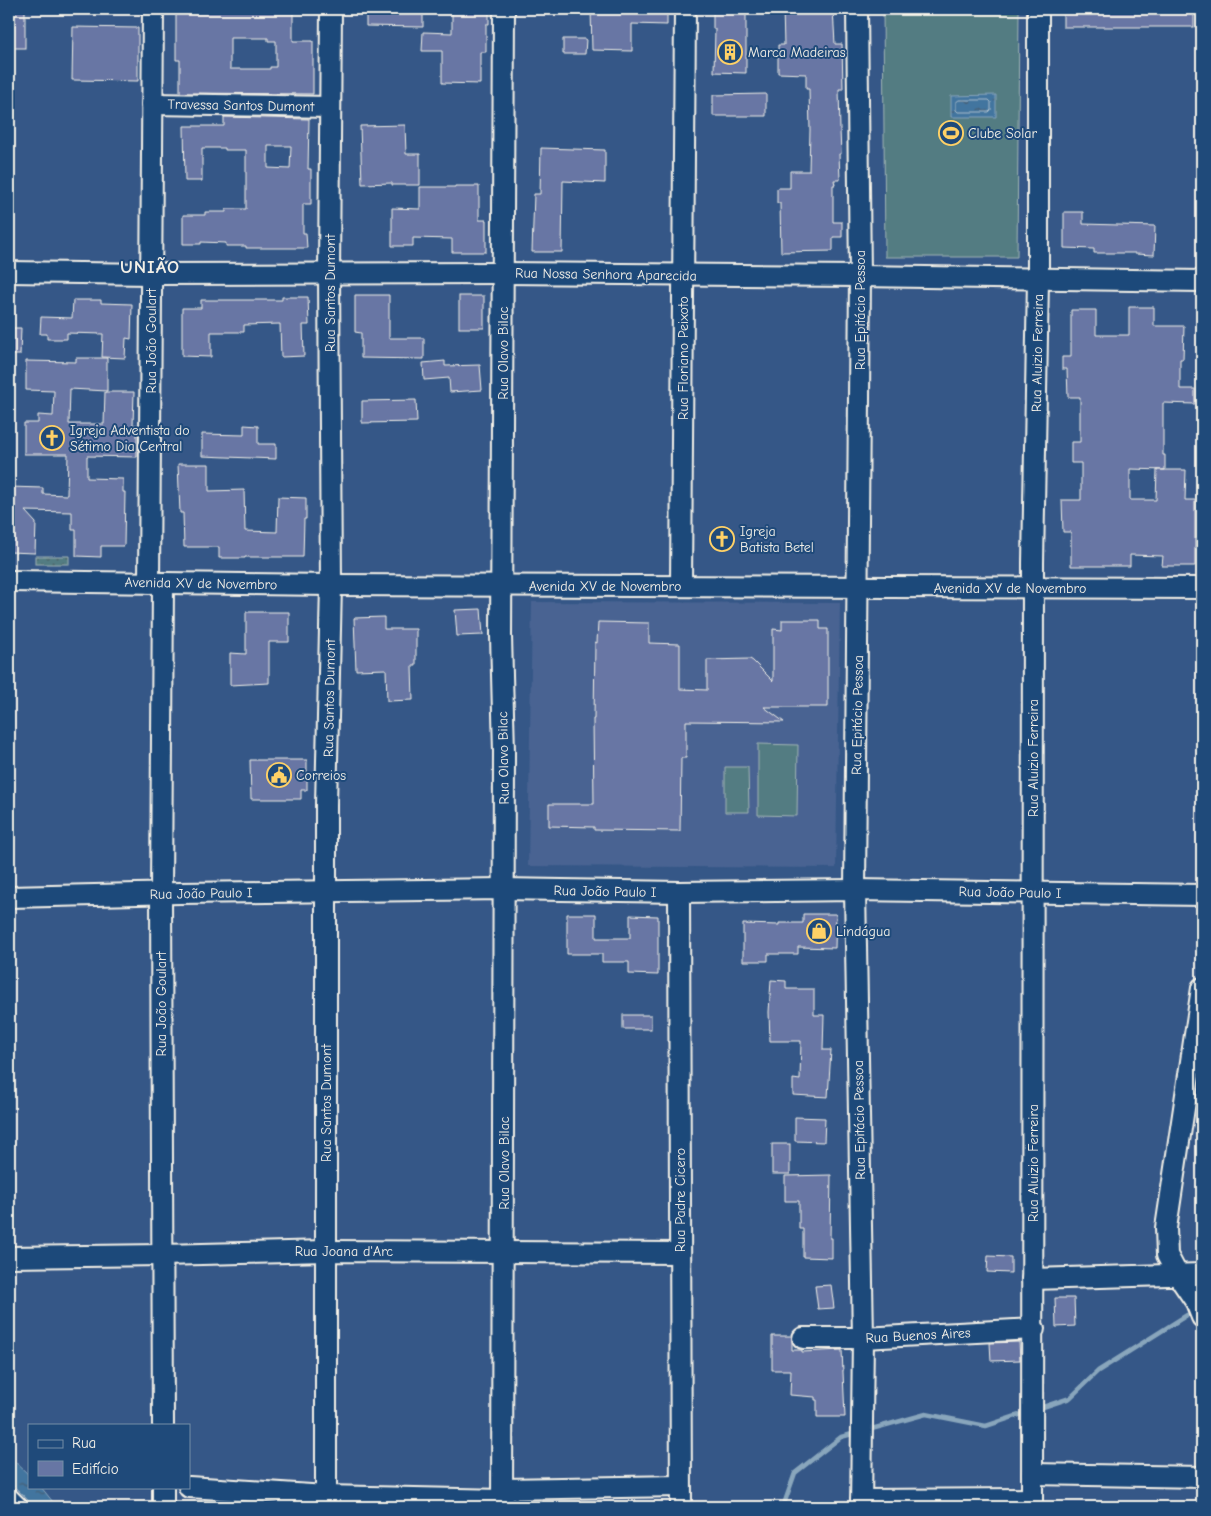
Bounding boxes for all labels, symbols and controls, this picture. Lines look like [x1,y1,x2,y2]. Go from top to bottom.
building icon: Marca Madeiras [717,39,743,65]
place label: Marca Madeiras [748,44,846,61]
street label: Travessa Santos Dumont [167,96,315,115]
sports icon: Clube Solar [938,120,964,146]
place label: Clube Solar [968,125,1037,142]
street label: Rua Santos Dumont [322,233,339,352]
street label: Rua Epitácio Pessoa [852,250,869,370]
district label: UNIÃO [120,256,180,278]
street label: Rua Nossa Senhora Aparecida [515,264,697,285]
street label: Rua João Goulart [143,288,160,393]
street label: Rua Aluizio Ferreira [1028,294,1047,412]
street label: Rua Floriano Peixoto [675,296,692,420]
street label: Rua Olavo Bilac [495,306,512,400]
place label: Igreja Adventista do Sétimo Dia Central [70,422,190,455]
church icon: Igreja Adventista do Sétimo Dia Central [39,425,65,451]
place label: Igreja Batista Betel [740,523,814,556]
church icon: Igreja Batista Betel [709,526,735,552]
street label: Avenida XV de Novembro [125,574,277,593]
street label: Avenida XV de Novembro [529,578,681,595]
street label: Avenida XV de Novembro [934,580,1086,597]
street label: Rua Santos Dumont [320,638,339,757]
street label: Rua Epitácio Pessoa [848,655,867,775]
street label: Rua Aluizio Ferreira [1025,699,1042,817]
street label: Rua Olavo Bilac [494,711,513,805]
public building icon: Correios [266,762,292,788]
place label: Correios [296,767,346,784]
street label: Rua João Paulo I [553,882,657,901]
street label: Rua João Paulo I [958,883,1062,902]
street label: Rua João Paulo I [149,884,253,903]
shop icon: Lindágua [806,918,832,944]
place label: Lindágua [836,923,890,940]
street label: Rua João Goulart [153,951,170,1056]
street label: Rua Santos Dumont [318,1043,335,1162]
street label: Rua Epitácio Pessoa [850,1060,869,1180]
street label: Rua Aluizio Ferreira [1025,1104,1042,1222]
street label: Rua Olavo Bilac [496,1116,513,1210]
street label: Rua Padre Cicero [672,1148,689,1252]
street label: Rua Joana d'Arc [295,1243,393,1260]
street label: Rua Buenos Aires [865,1324,971,1347]
legend [28,1424,190,1488]
text: Rua [72,1434,96,1452]
text: Edifício [72,1460,119,1478]

